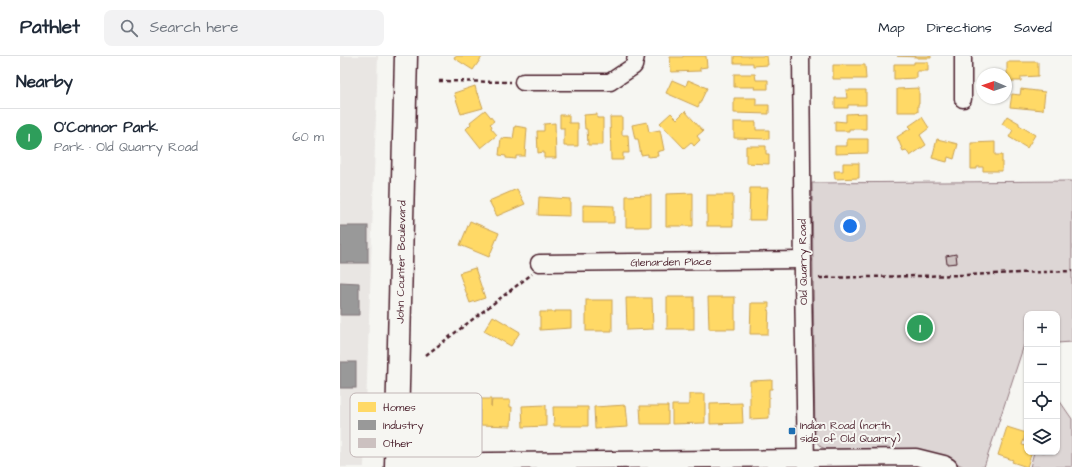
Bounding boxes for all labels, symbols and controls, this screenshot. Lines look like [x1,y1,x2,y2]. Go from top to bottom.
search box [104,10,384,46]
text: Pathlet [20,14,80,41]
icon: search [118,17,140,39]
text: Search here [150,17,238,38]
text: Map [878,18,905,38]
text: Directions [927,18,992,38]
text: Saved [1014,18,1052,38]
north arrow [976,68,1012,104]
text: Nearby [16,70,73,94]
text: O'Connor Park [54,117,158,138]
text: 1 [28,128,30,146]
text: 60 m [292,128,324,146]
text: Park · Old Quarry Road [54,138,198,156]
street label: John Counter Boulevard [392,200,410,324]
your location [840,216,860,236]
street label: Old Quarry Road [795,218,812,305]
street label: Glenarden Place [630,254,712,270]
map controls [1024,311,1060,455]
button: + [1024,311,1060,347]
pin: 1 [907,313,933,343]
button: − [1024,347,1060,383]
button: locate [1024,383,1060,419]
legend [350,393,482,457]
text: Homes [383,400,416,415]
text: Industry [383,418,423,434]
place label: Indian Road (north side of Old Quarry) [800,418,901,447]
button: layers [1024,419,1060,455]
marker: Indian Road (north side of Old Quarry) [787,426,797,436]
text: Other [383,436,412,451]

